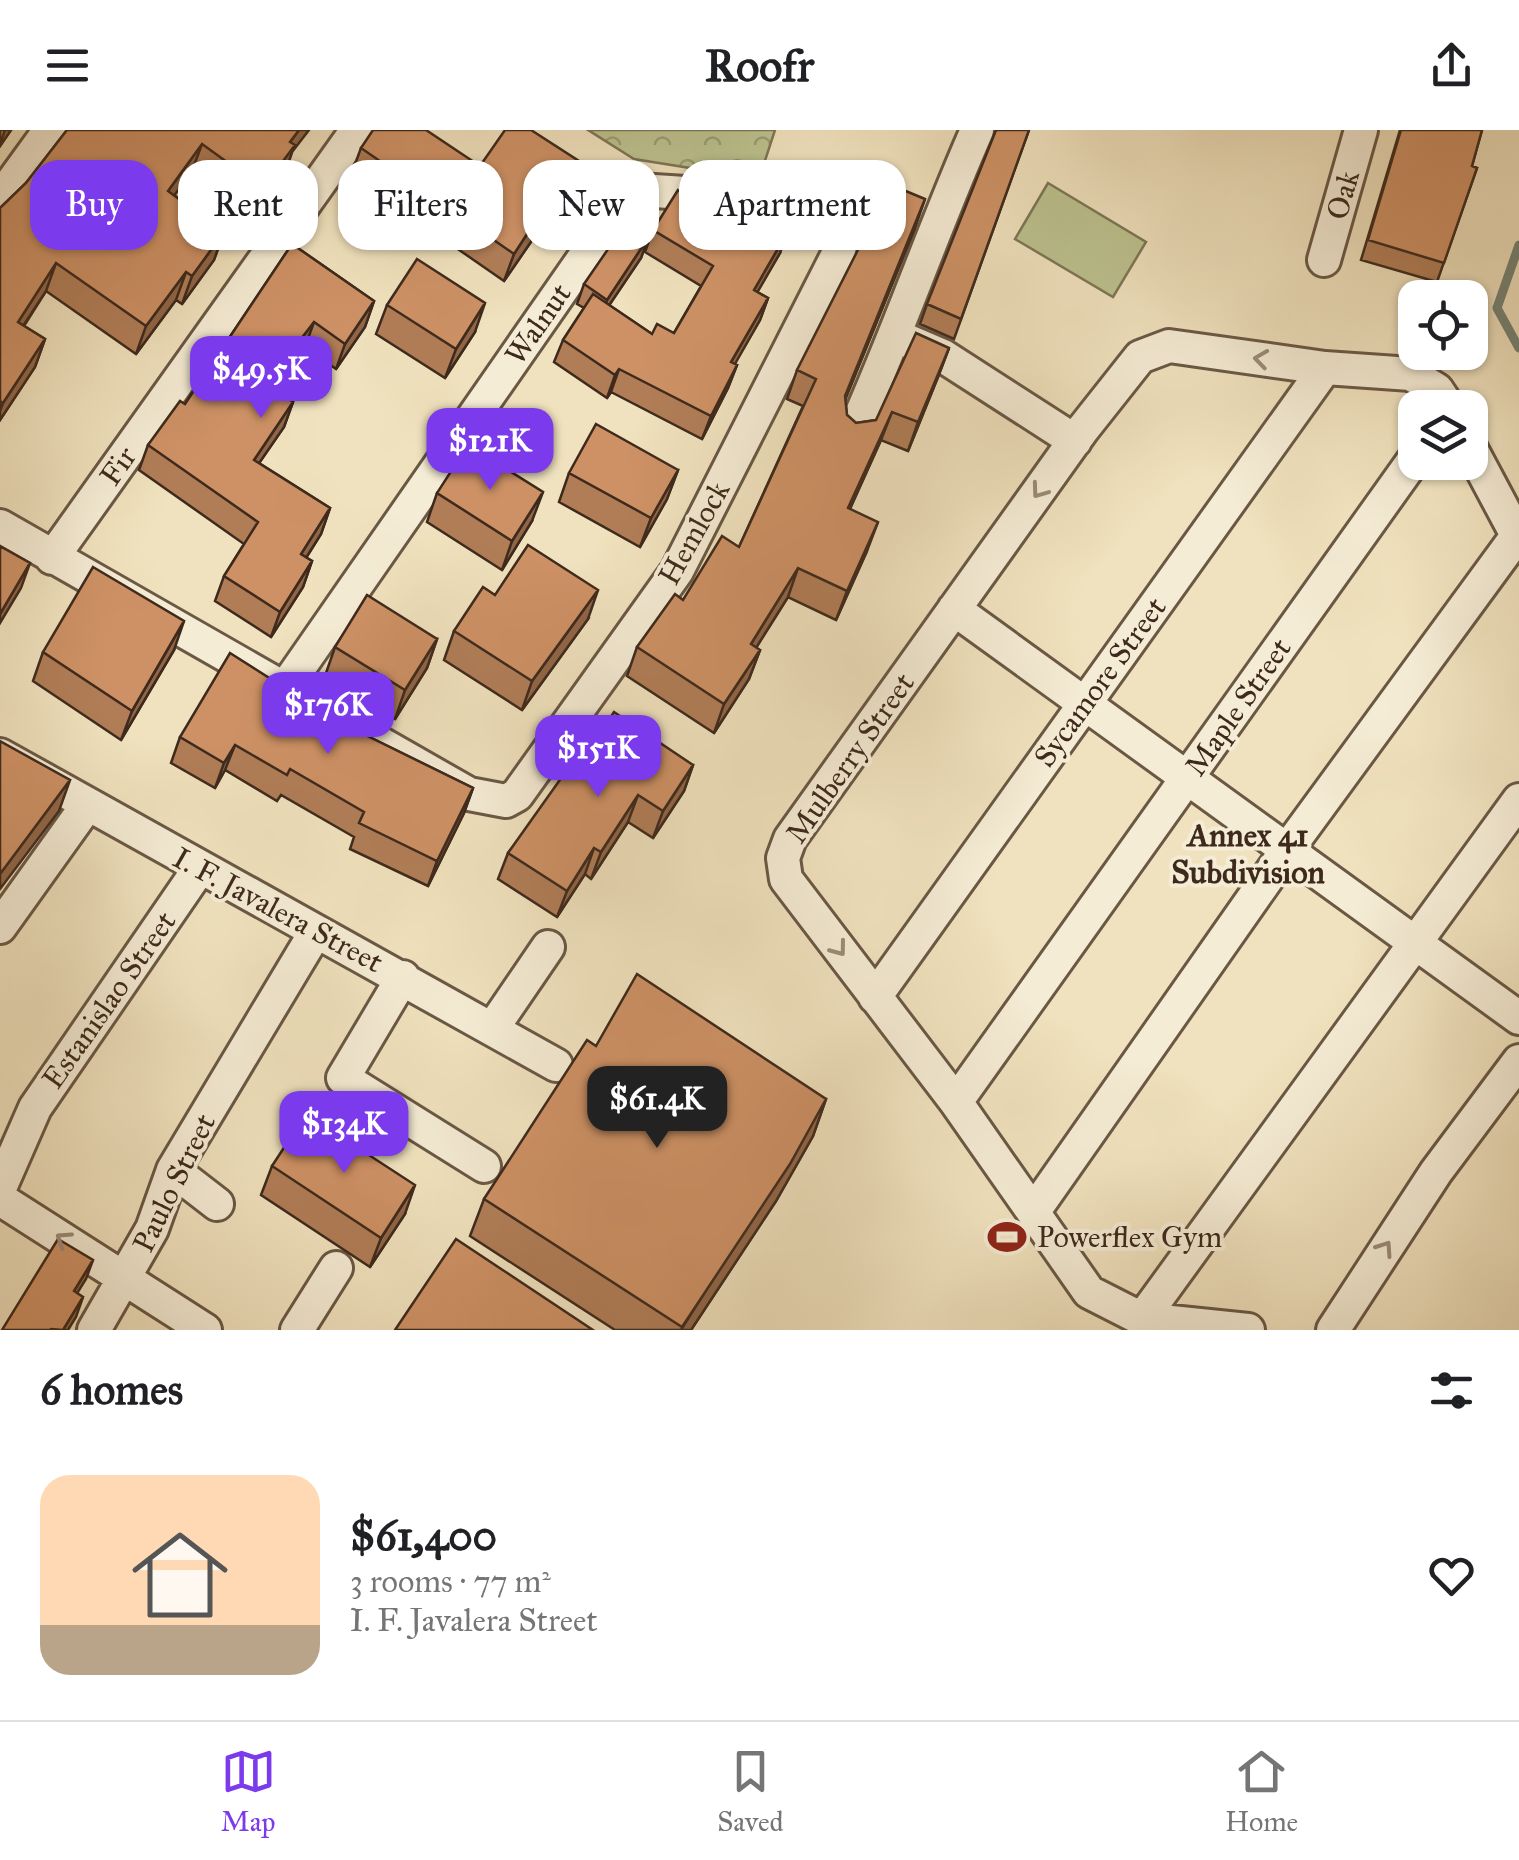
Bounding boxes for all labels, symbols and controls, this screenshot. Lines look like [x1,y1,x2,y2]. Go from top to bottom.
icon: menu [40,38,95,93]
text: Roofr [705,38,814,93]
icon: share [1424,38,1479,93]
chip: Buy [30,160,158,250]
chip: Rent [178,160,318,250]
chip: Filters [338,160,503,250]
chip: New [523,160,659,250]
chip: Apartment [679,160,906,250]
street label: Oak [1319,166,1367,224]
street label: Walnut [497,276,579,371]
map controls [1398,280,1488,480]
button: locate [1398,280,1488,370]
pin: $49.5K [180,336,342,421]
text: $49.5K [212,349,310,388]
one-way arrow [1253,349,1269,370]
button: layers [1398,390,1488,480]
pin: $121K [420,408,560,493]
text: $121K [449,421,531,460]
street label: Fir [92,439,144,492]
street label: Hemlock [651,475,737,591]
one-way arrow [1033,480,1051,498]
street label: Sycamore Street [1026,590,1174,774]
street label: Maple Street [1177,631,1299,783]
street label: Mulberry Street [778,666,922,850]
pin: $176K [258,672,398,757]
text: $176K [284,685,372,724]
pin: $151K [528,715,668,800]
text: $151K [557,728,639,767]
district label: Annex 41 Subdivision [1171,816,1326,892]
street label: I. F. Javalera Street [167,840,389,981]
street label: Estanislao Street [35,904,184,1096]
one-way arrow [828,938,845,956]
pin: $61.4K [576,1066,738,1151]
text: $61.4K [609,1079,705,1118]
pin: $134K [274,1091,414,1176]
text: $134K [301,1104,387,1143]
street label: Paulo Street [125,1108,223,1258]
sports icon: Powerflex Gym [986,1216,1028,1258]
place label: Powerflex Gym [1037,1219,1222,1255]
one-way arrow [56,1233,74,1252]
one-way arrow [1373,1241,1392,1259]
icon: filters [1424,1363,1479,1418]
text: 6 homes [40,1364,183,1416]
text: $61,400 [350,1510,497,1562]
icon: home [120,1515,240,1635]
icon: heart [1424,1548,1479,1603]
text: 3 rooms · 77 m² [350,1562,551,1601]
text: I. F. Javalera Street [350,1601,598,1640]
tab: Map [221,1744,276,1839]
tab: Saved [717,1744,784,1839]
tab: Home [1225,1744,1298,1839]

